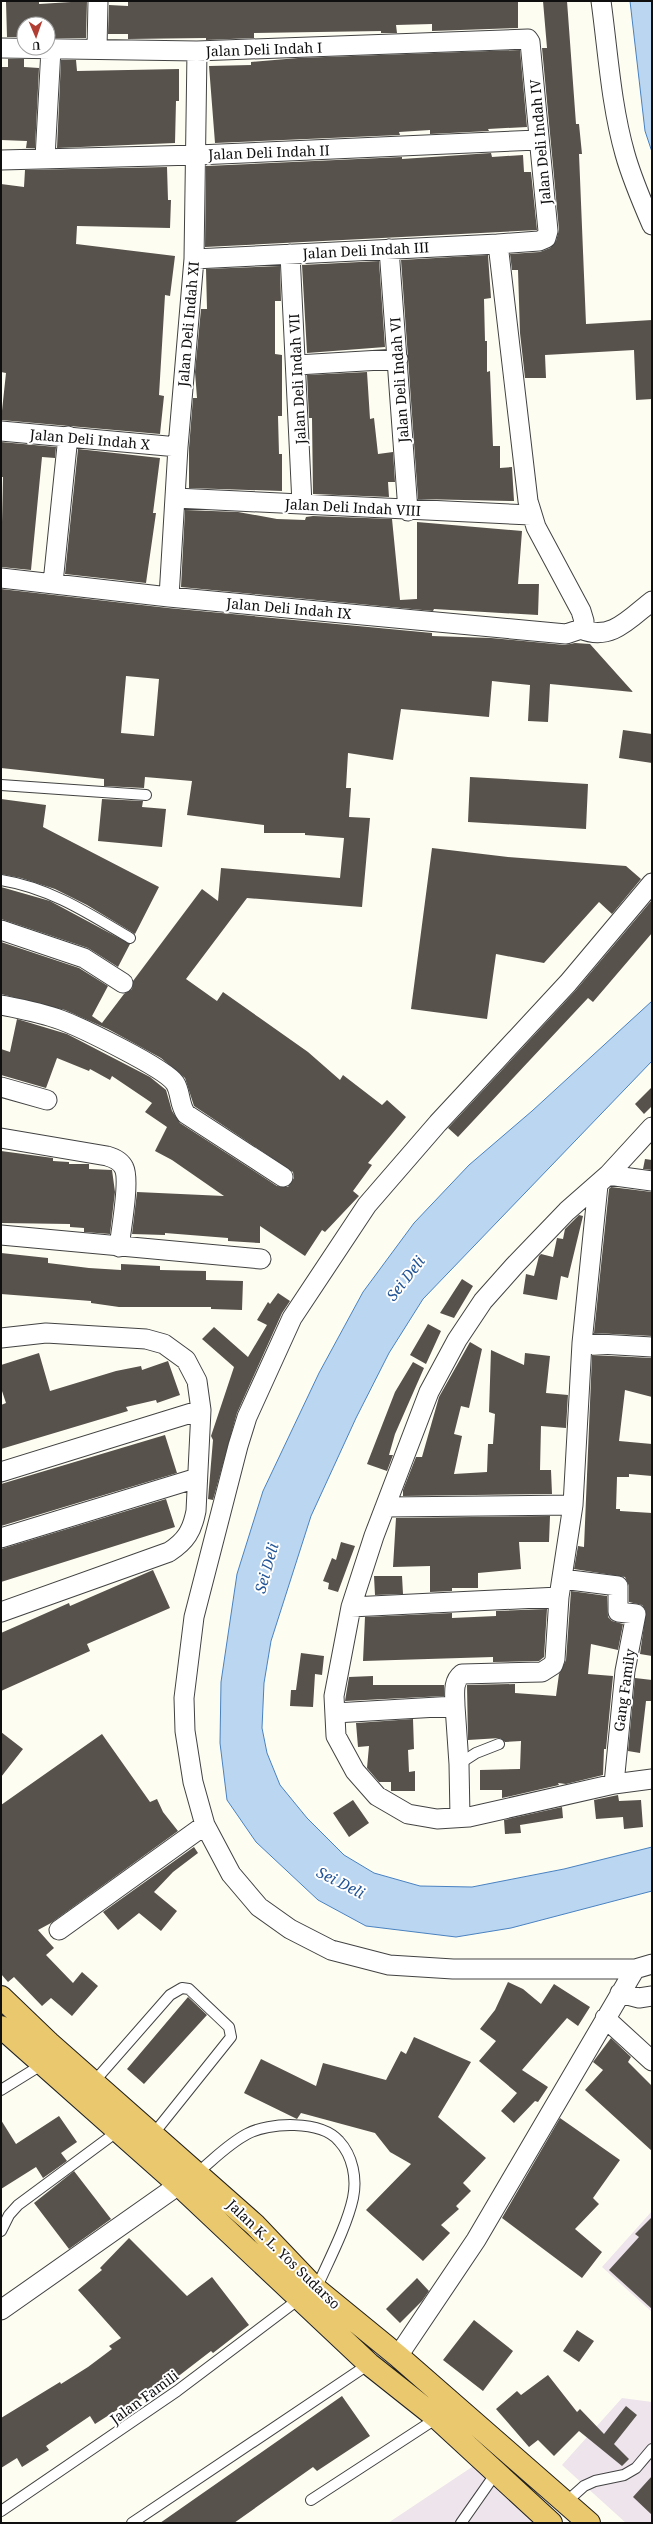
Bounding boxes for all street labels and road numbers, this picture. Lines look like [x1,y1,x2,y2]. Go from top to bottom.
street label: Jalan Deli Indah I [205,37,322,61]
street label: Jalan Deli Indah IV [525,78,555,206]
street label: Jalan Deli Indah II [207,140,330,164]
street label: Jalan Deli Indah III [301,237,430,263]
street label: Jalan Deli Indah XI [173,261,203,388]
street label: Jalan Deli Indah VII [284,313,310,446]
street label: Jalan Deli Indah VI [385,317,413,444]
street label: Jalan Deli Indah X [28,424,152,454]
street label: Jalan Deli Indah VIII [284,494,421,520]
street label: Jalan Deli Indah IX [225,593,353,623]
street label: Gang Family [609,1647,639,1733]
street label: Jalan K. L. Yos Sudarso [223,2194,345,2313]
street label: Jalan Famili [105,2366,182,2429]

